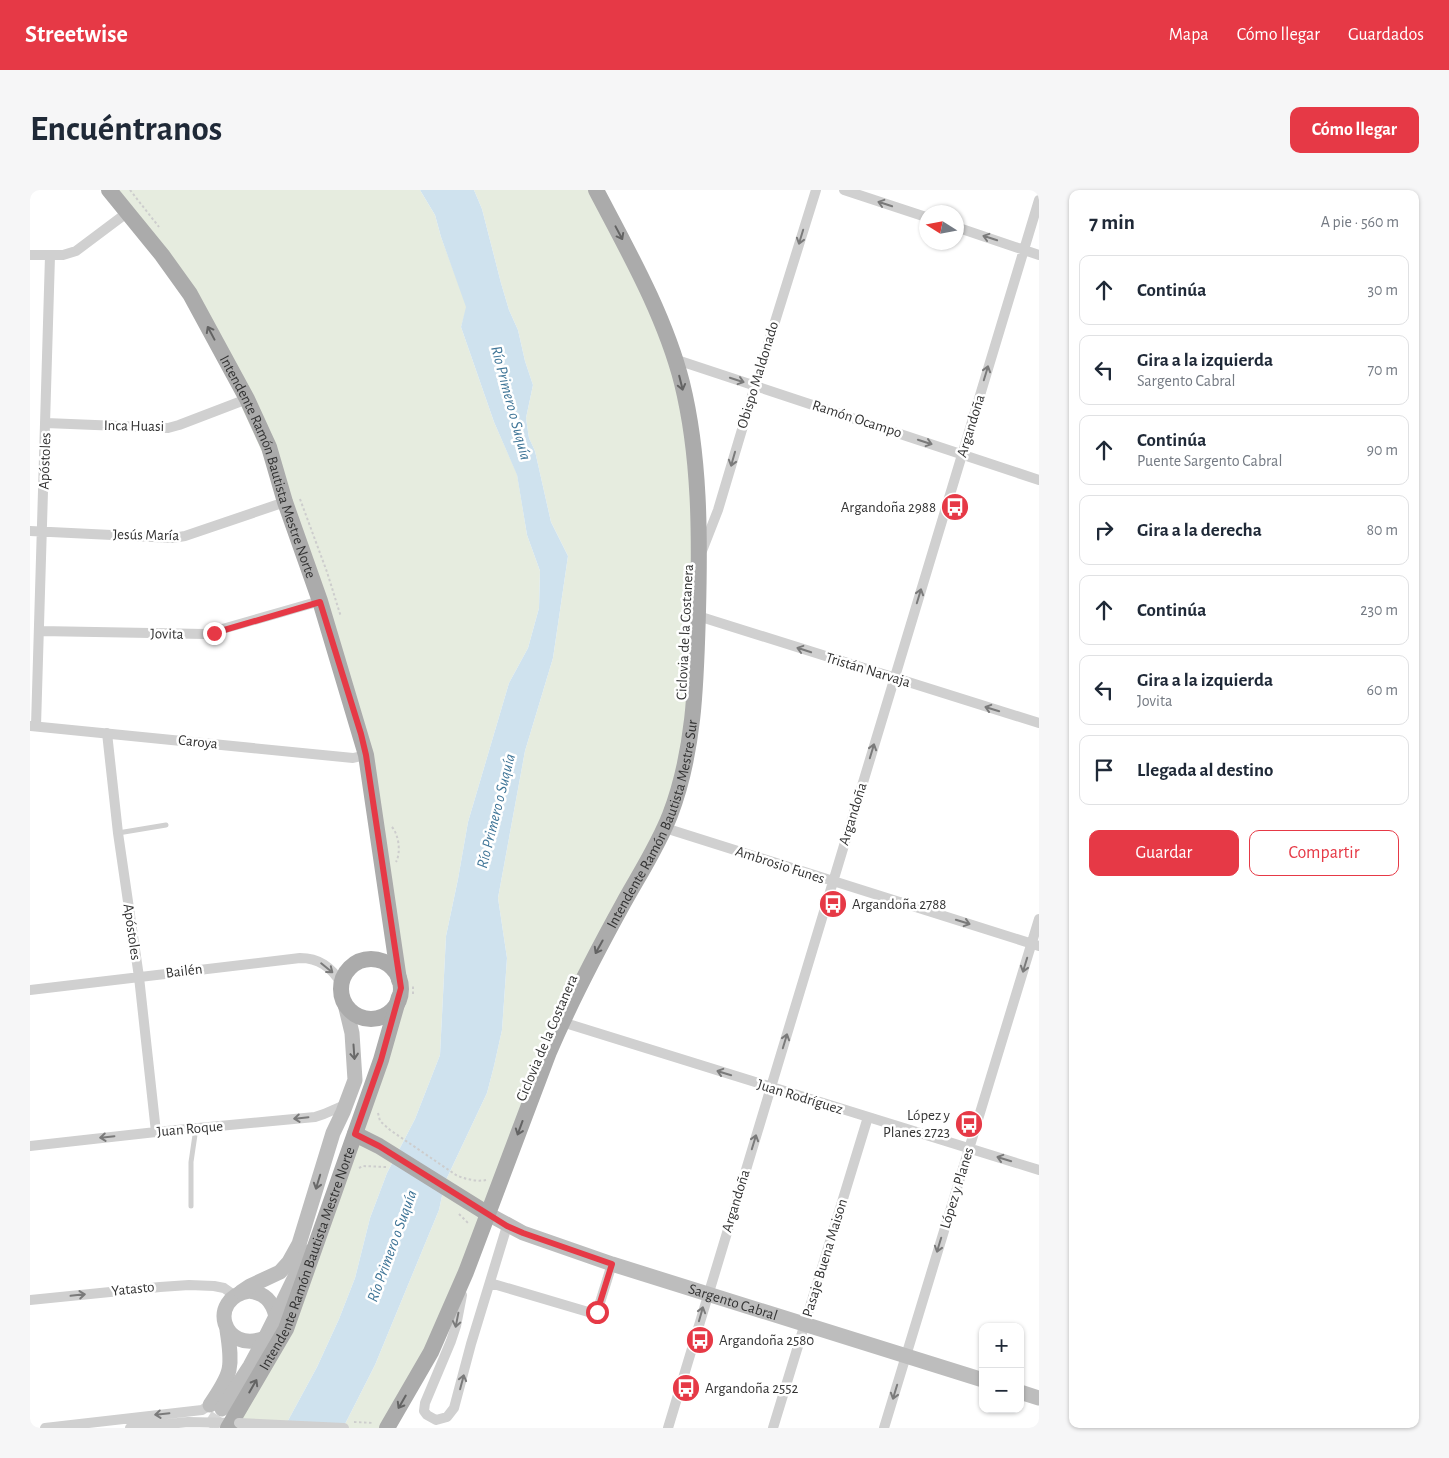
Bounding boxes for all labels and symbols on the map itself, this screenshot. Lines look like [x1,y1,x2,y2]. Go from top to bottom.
one-way arrow [877,198,893,208]
north arrow [919,205,964,250]
one-way arrow [615,225,624,240]
one-way arrow [796,228,806,244]
one-way arrow [983,233,999,243]
street label: Obispo Maldonado [735,320,781,430]
one-way arrow [206,325,216,340]
water label: Río Primero o Suquía [487,344,534,462]
street label: Intendente Ramón Bautista Mestre Norte [217,352,319,580]
one-way arrow [982,366,992,382]
one-way arrow [677,374,686,390]
one-way arrow [729,376,745,385]
street label: Argandoña [954,393,988,459]
street label: Ramón Ocampo [810,397,904,441]
street label: Inca Huasi [104,418,164,434]
street label: Apóstoles [37,432,53,490]
one-way arrow [916,438,932,447]
one-way arrow [728,450,738,466]
bus stop icon: Argandoña 2988 [940,492,970,522]
place label: Argandoña 2988 [841,500,936,515]
street label: Jesús María [113,527,179,543]
street label: Ciclovia de la Costanera [674,564,696,700]
one-way arrow [915,588,925,604]
route end [203,622,226,645]
street label: Jovita [150,626,184,642]
one-way arrow [796,645,812,654]
street label: Tristán Narvaja [824,650,912,690]
one-way arrow [985,703,1001,713]
street label: Intendente Ramón Bautista Mestre Sur [604,719,700,931]
street label: Caroya [177,732,219,752]
one-way arrow [868,744,878,760]
water label: Río Primero o Suquía [474,752,519,870]
street label: Argandoña [836,781,870,847]
street label: Ambrosio Funes [734,844,826,886]
bus stop icon: Argandoña 2788 [818,889,848,919]
place label: Argandoña 2788 [852,897,946,912]
street label: Apóstoles [121,903,143,961]
one-way arrow [955,918,971,928]
one-way arrow [594,940,604,955]
one-way arrow [1019,957,1029,973]
street label: Bailén [165,961,203,981]
one-way arrow [321,962,334,973]
street label: Ciclovia de la Costanera [514,972,580,1104]
one-way arrow [780,1033,790,1049]
one-way arrow [349,1044,359,1060]
one-way arrow [717,1068,732,1077]
street label: Juan Rodríguez [755,1077,845,1117]
place label: López y Planes 2723 [883,1108,951,1140]
bus stop icon: López y Planes 2723 [954,1109,984,1139]
one-way arrow [293,1113,309,1123]
street label: Juan Roque [156,1119,224,1139]
one-way arrow [515,1120,524,1135]
one-way arrow [100,1132,116,1142]
one-way arrow [749,1134,759,1150]
street label: Intendente Ramón Bautista Mestre Norte [256,1145,357,1373]
street label: López y Planes [938,1146,976,1230]
one-way arrow [996,1154,1012,1164]
street label: Argandoña [719,1168,753,1234]
one-way arrow [313,1174,322,1189]
water label: Río Primero o Suquía [364,1188,421,1304]
street label: Pasaje Buena Maison [800,1197,850,1319]
one-way arrow [934,1237,944,1253]
street label: Yatasto [111,1279,155,1299]
street label: Sargento Cabral [687,1281,780,1323]
one-way arrow [70,1290,86,1300]
route start [586,1301,609,1324]
one-way arrow [697,1306,707,1322]
one-way arrow [452,1312,461,1328]
bus stop icon: Argandoña 2580 [685,1325,715,1355]
place label: Argandoña 2580 [719,1333,814,1348]
bus stop icon: Argandoña 2552 [671,1373,701,1403]
one-way arrow [458,1374,467,1390]
one-way arrow [248,1379,258,1394]
place label: Argandoña 2552 [705,1381,798,1396]
one-way arrow [890,1383,899,1399]
one-way arrow [397,1394,407,1409]
one-way arrow [155,1409,171,1419]

